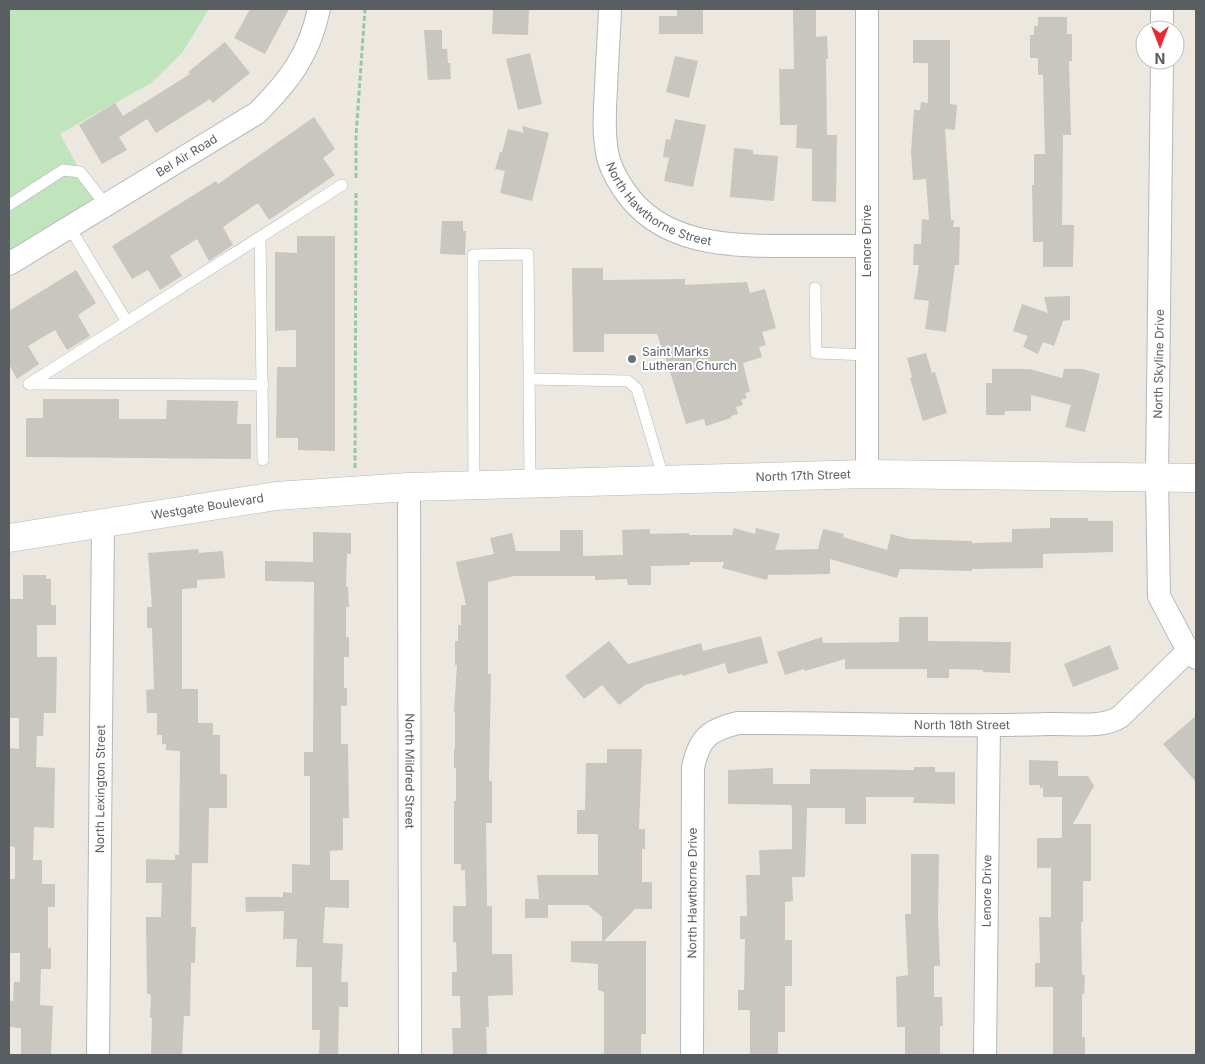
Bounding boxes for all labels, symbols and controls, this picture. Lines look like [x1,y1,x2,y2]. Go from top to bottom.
north arrow [1135,20,1185,70]
text: N [1155,50,1165,67]
street label: Bel Air Road [153,131,220,180]
street label: North Hawthorne Street [603,160,713,248]
street label: Lenore Drive [859,205,874,277]
street label: North Skyline Drive [1150,309,1167,419]
place label: Saint Marks Lutheran Church [642,344,737,373]
marker: Saint Marks Lutheran Church [626,353,638,365]
street label: North 17th Street [755,466,851,484]
street label: Westgate Boulevard [150,490,265,523]
street label: North Mildred Street [402,713,418,829]
street label: North 18th Street [914,717,1010,732]
street label: North Lexington Street [92,725,108,853]
street label: North Hawthorne Drive [684,827,700,959]
street label: Lenore Drive [979,855,994,927]

